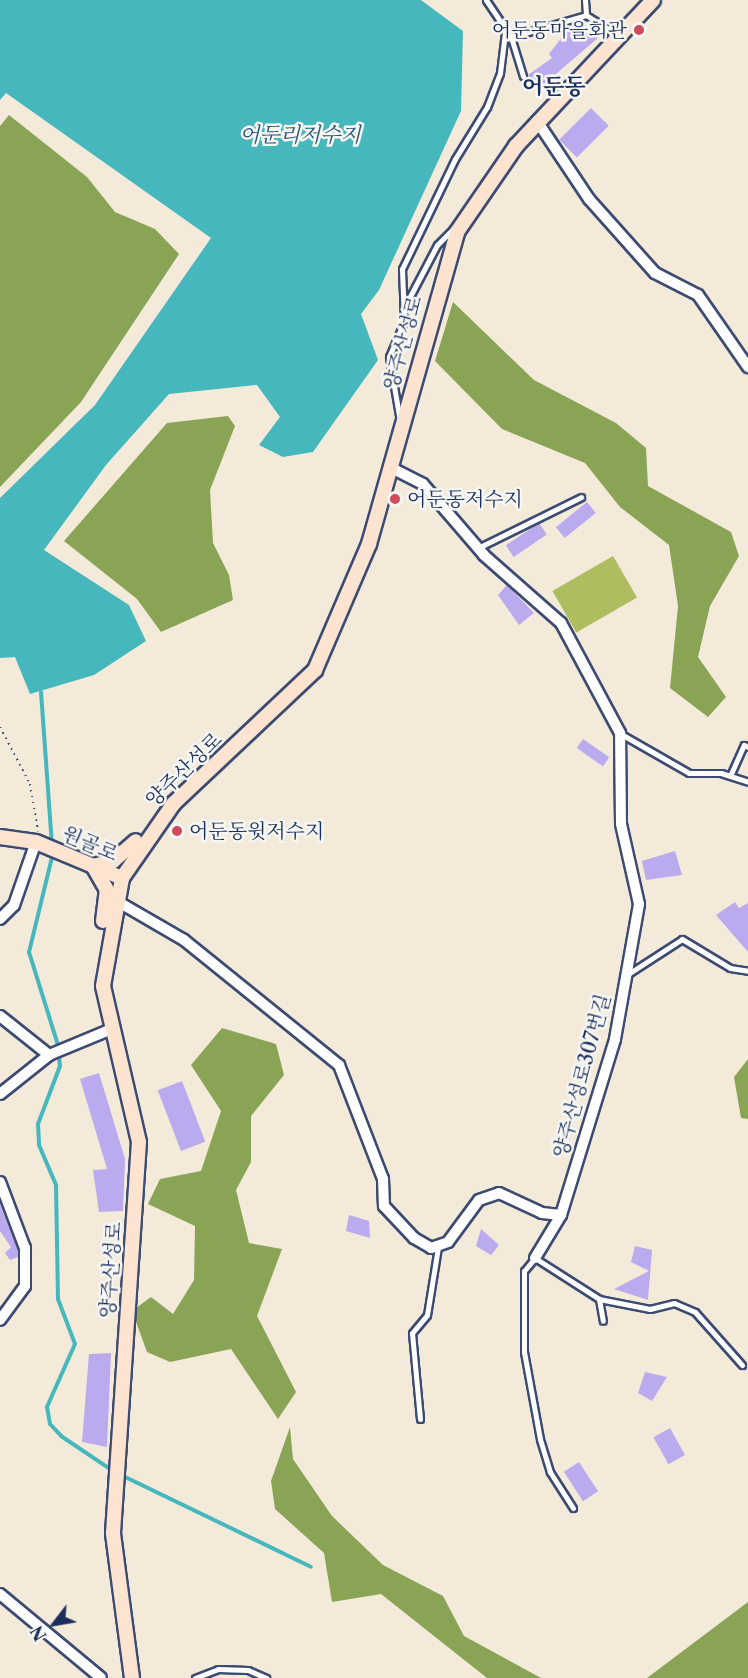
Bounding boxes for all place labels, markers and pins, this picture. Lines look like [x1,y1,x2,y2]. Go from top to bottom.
place label: 어둔동마을회관 [492,18,627,42]
marker: 어둔동마을회관 [632,23,646,37]
place label: 어둔동저수지 [407,487,523,511]
marker: 어둔동저수지 [388,492,402,506]
place label: 어둔동윗저수지 [189,819,324,843]
marker: 어둔동윗저수지 [170,824,184,838]

